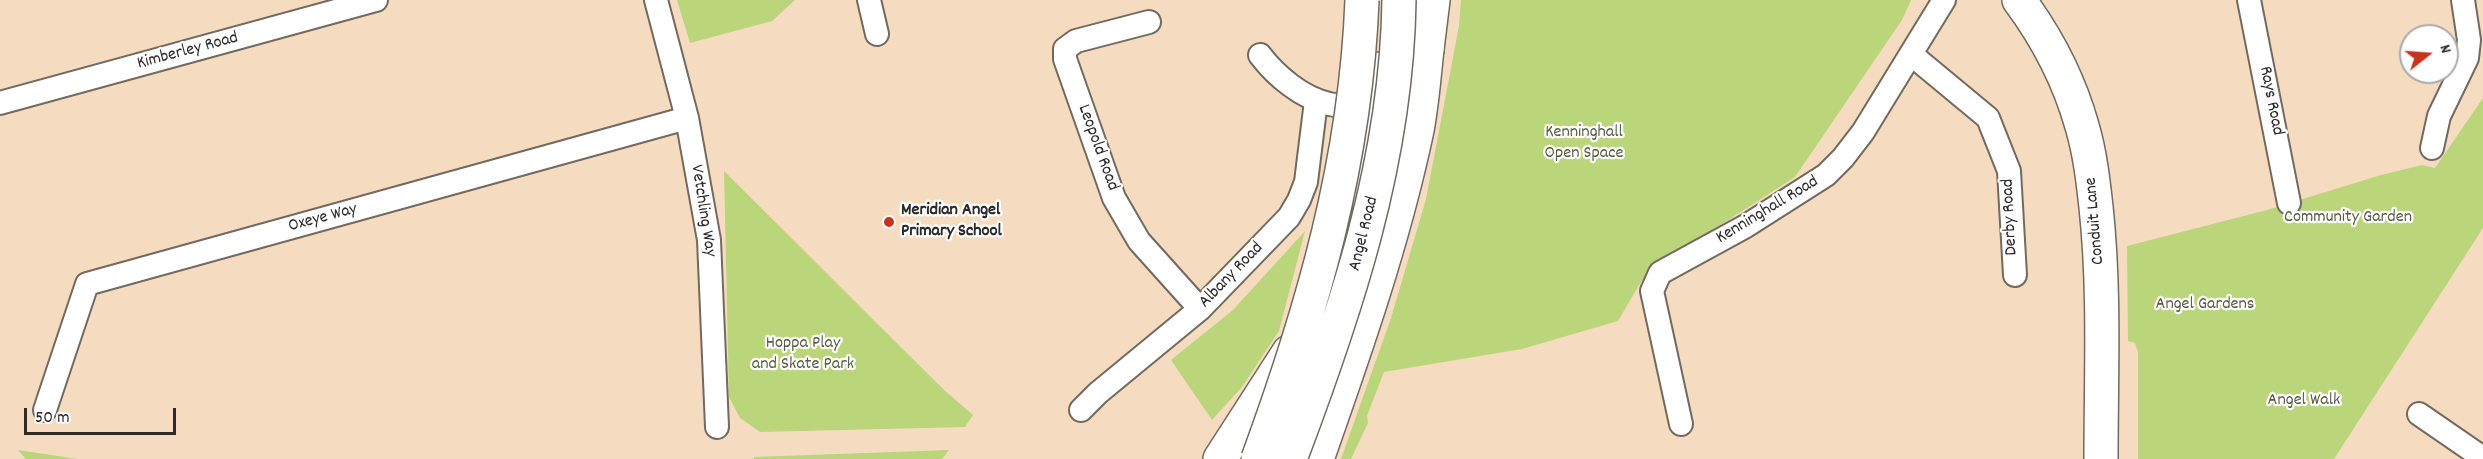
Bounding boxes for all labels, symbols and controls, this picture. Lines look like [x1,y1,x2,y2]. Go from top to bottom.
north arrow [2399,24,2459,84]
street label: Kimberley Road [135,28,241,76]
text: N [2433,42,2457,56]
street label: Rays Road [2253,65,2287,137]
street label: Leopold Road [1071,102,1123,194]
park label: Kenninghall Open Space [1545,123,1623,166]
street label: Vetchling Way [684,164,720,258]
street label: Kenninghall Road [1713,172,1823,250]
street label: Conduit Lane [2081,176,2111,266]
street label: Derby Road [1998,178,2024,256]
street label: Angel Road [1345,195,1385,273]
street label: Oxeye Way [286,199,360,239]
place label: Meridian Angel Primary School [901,201,1002,244]
park label: Community Garden [2284,208,2412,230]
marker: Meridian Angel Primary School [882,215,896,229]
street label: Albany Road [1195,238,1269,314]
park label: Angel Gardens [2156,295,2254,317]
park label: Hoppa Play and Skate Park [752,334,854,376]
park label: Angel Walk [2268,391,2340,413]
scale bar [27,396,178,434]
text: 50 m [35,406,70,431]

